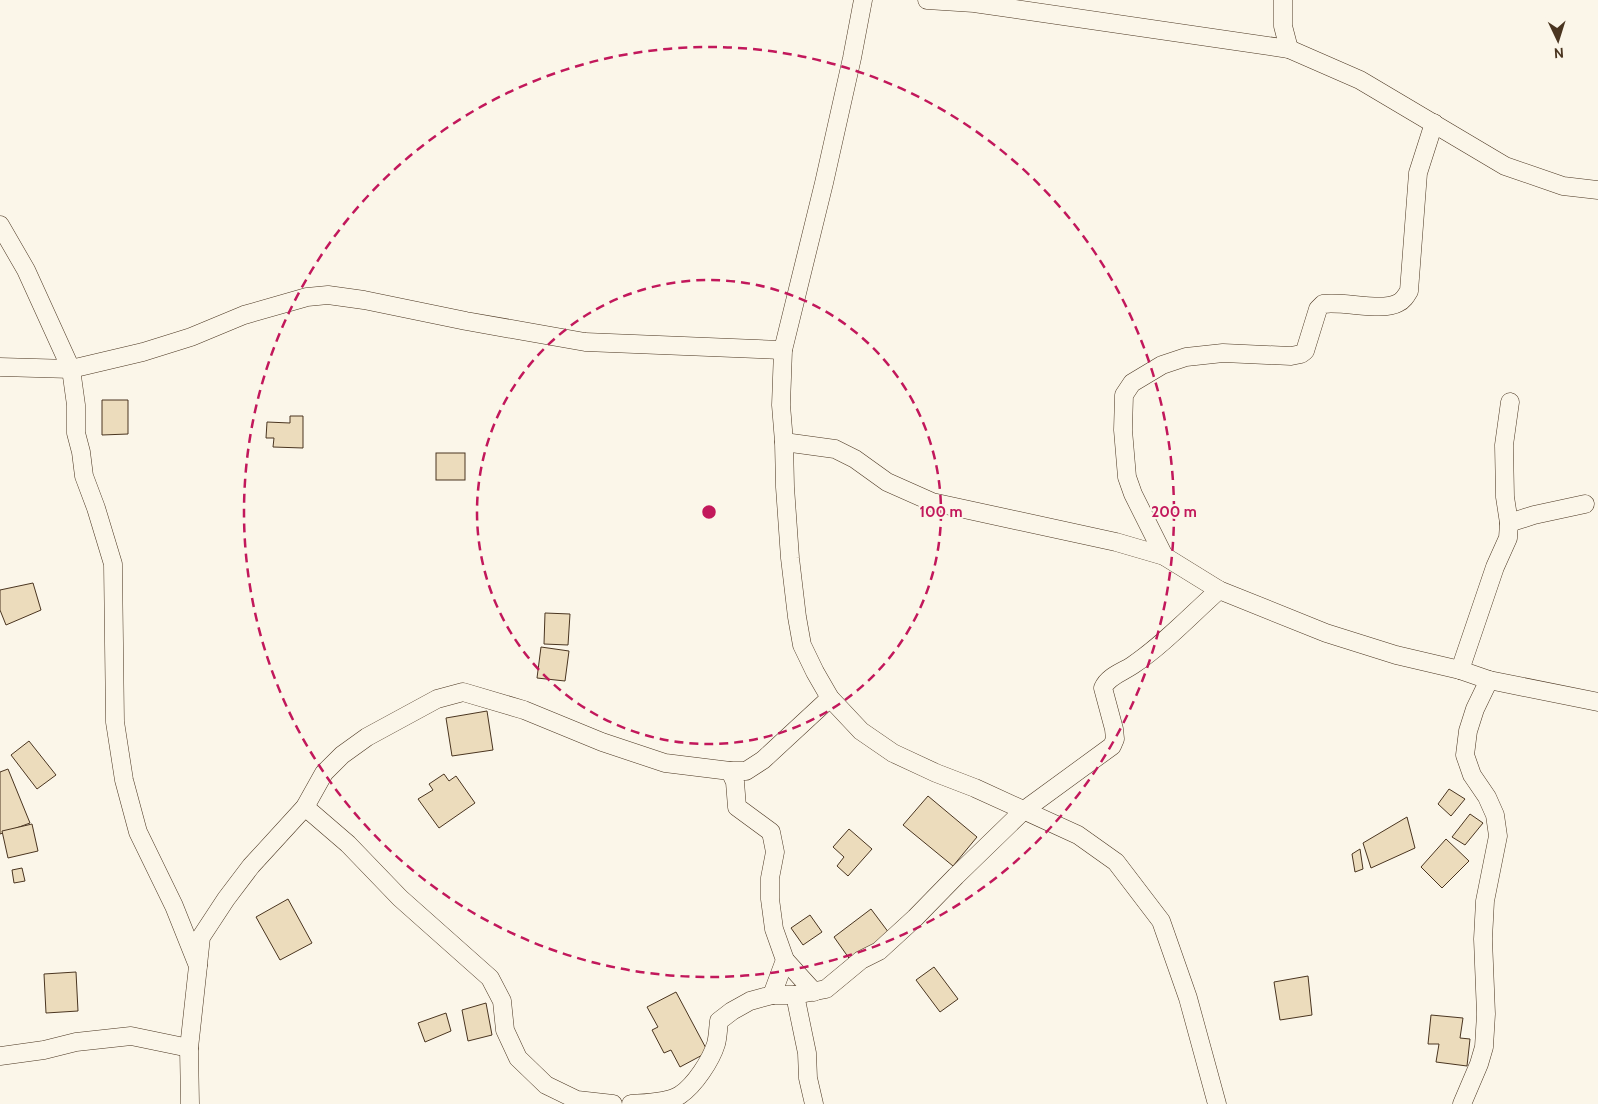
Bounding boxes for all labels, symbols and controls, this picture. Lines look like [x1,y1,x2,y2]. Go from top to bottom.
north arrow [1533,15,1583,65]
text: N [1553,44,1564,62]
centre of rings [700,503,718,521]
text: 100 m [919,503,963,521]
text: 200 m [1151,503,1197,521]

